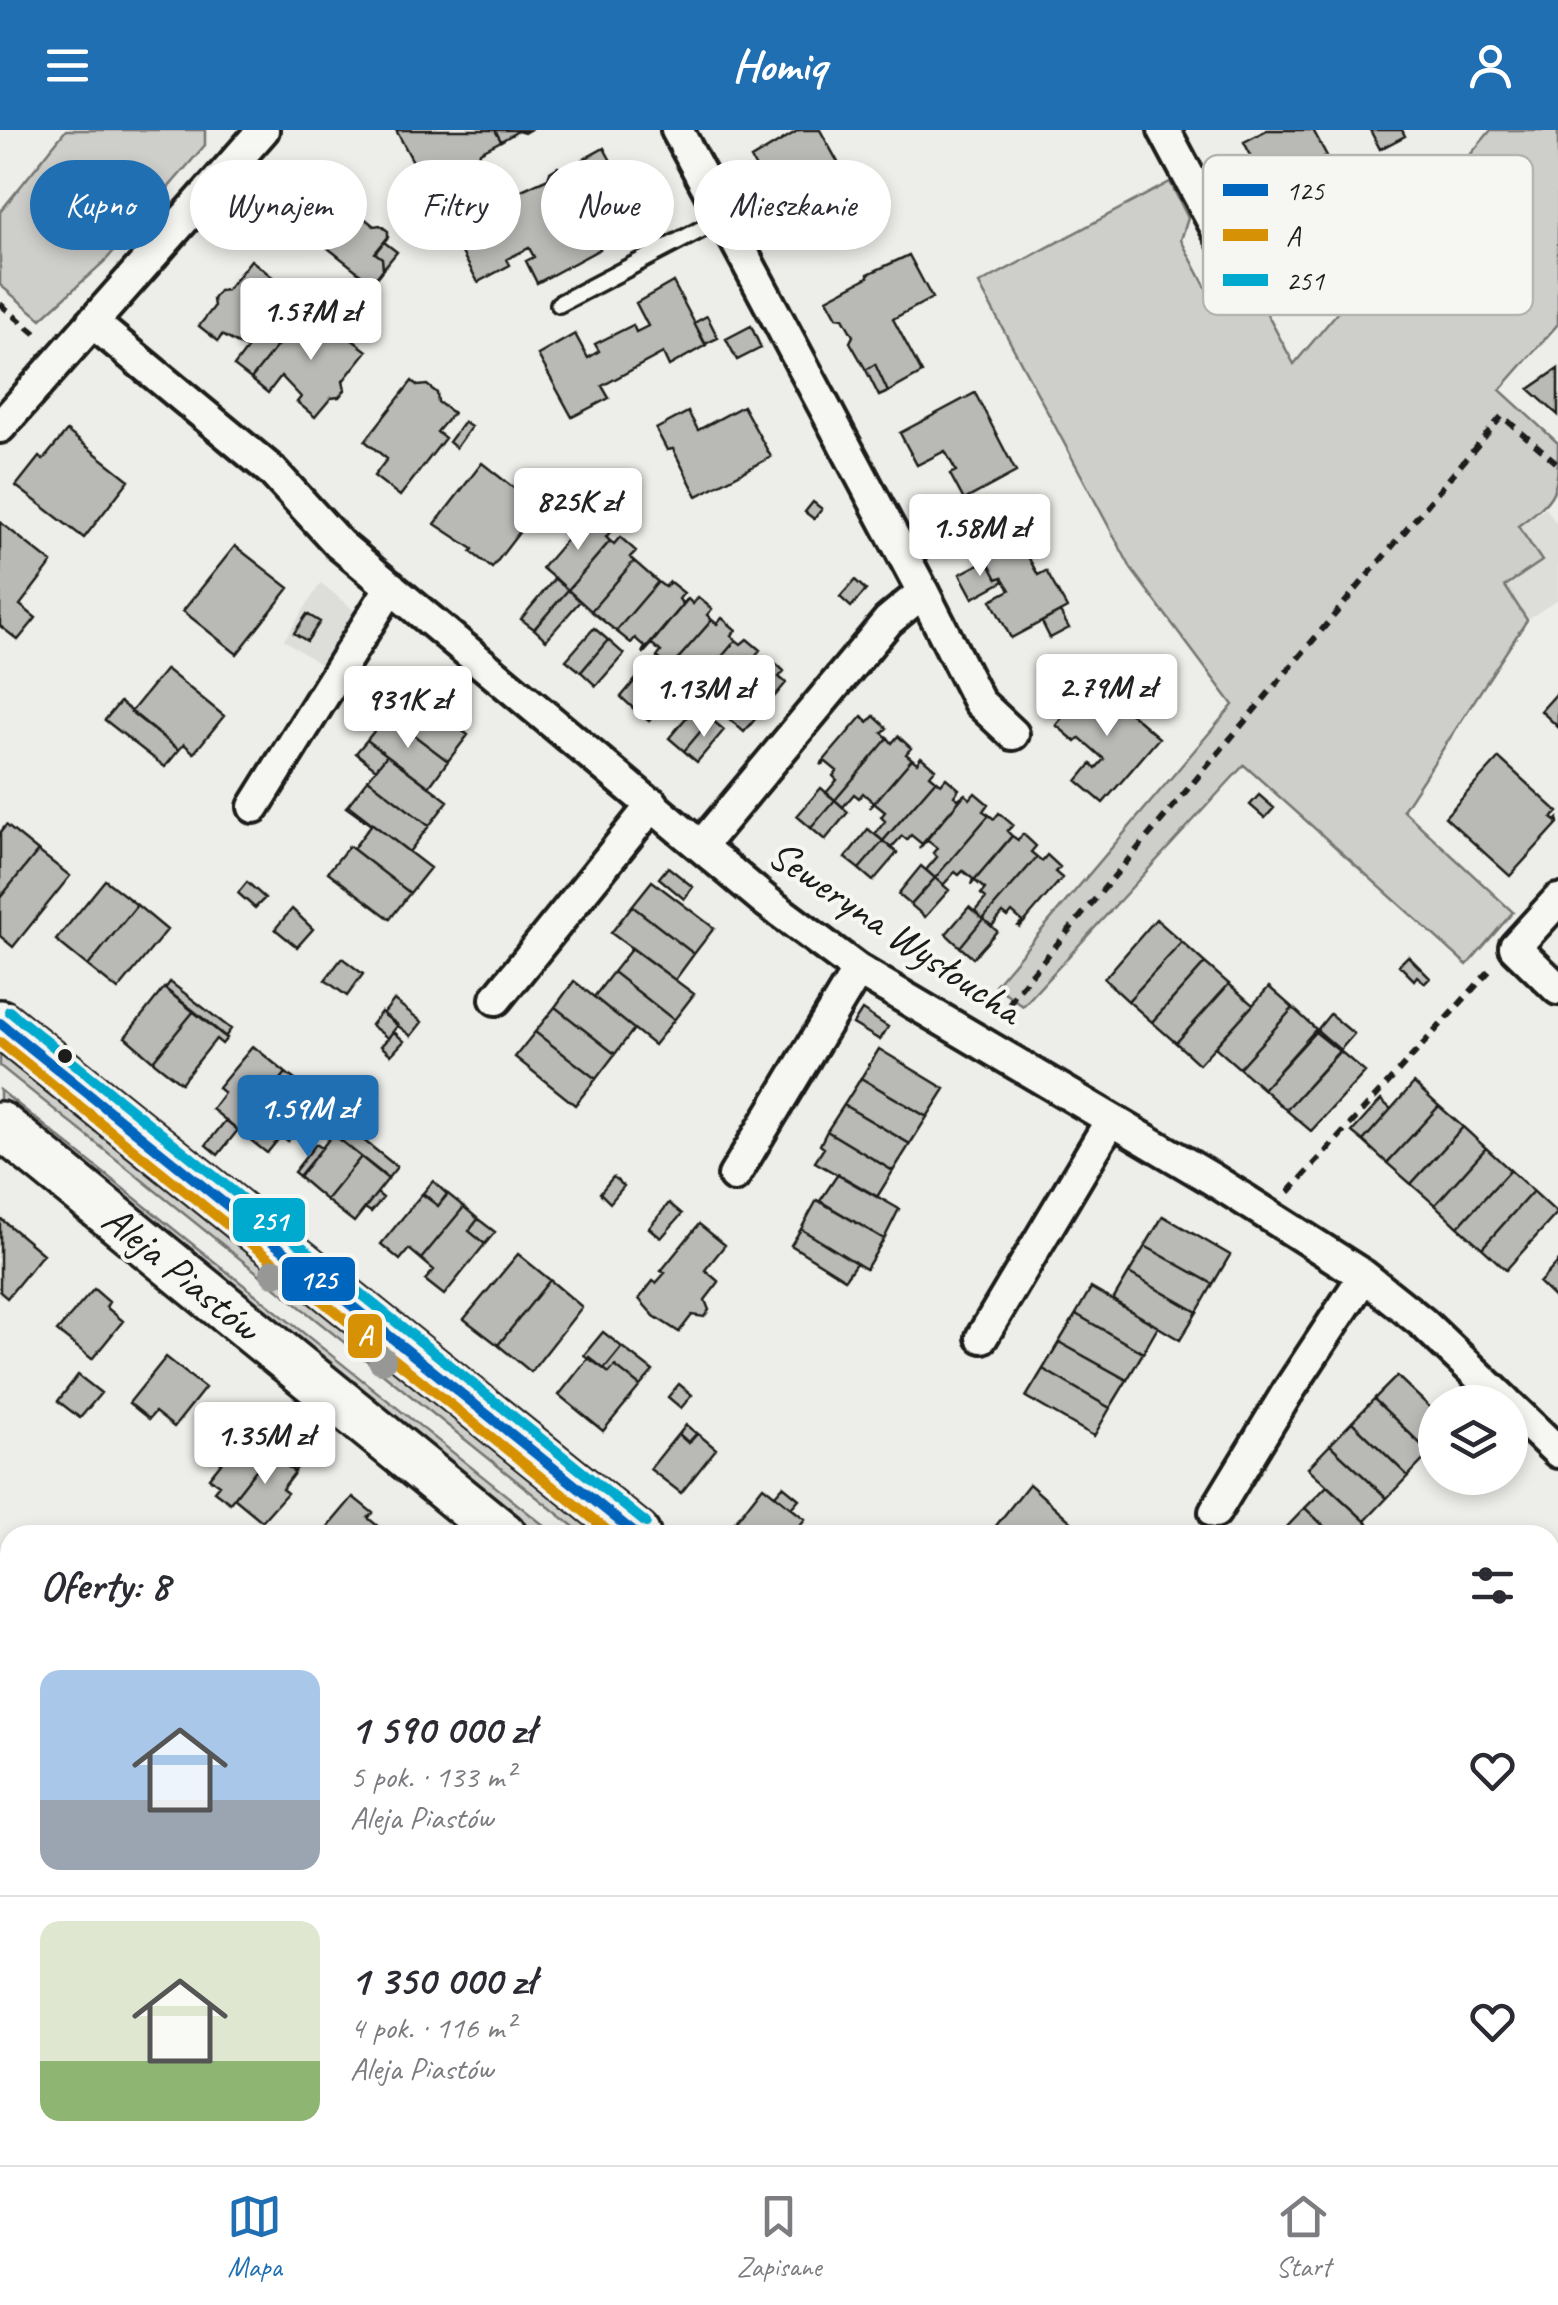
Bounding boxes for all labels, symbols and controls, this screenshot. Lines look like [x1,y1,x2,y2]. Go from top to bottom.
text: Homiq [732,37,826,94]
icon: menu [40,38,95,93]
icon: person [1463,38,1518,93]
legend [1203,155,1533,315]
chip: Kupno [30,160,170,250]
chip: Wynajem [190,160,367,250]
chip: Filtry [387,160,521,250]
chip: Nowe [541,160,674,250]
chip: Mieszkanie [694,160,891,250]
text: 125 [1286,173,1325,208]
text: A [1286,218,1302,253]
text: 251 [1286,263,1325,298]
pin: 1.57M zł [208,278,414,363]
text: 1.57M zł [262,290,360,331]
pin: 825K zł [486,468,670,553]
text: 825K zł [536,480,620,521]
pin: 1.58M zł [877,494,1083,579]
text: 1.58M zł [931,506,1029,547]
pin: 2.79M zł [1004,654,1210,739]
pin: 1.13M zł [601,655,807,740]
pin: 931K zł [316,666,500,751]
text: 2.79M zł [1058,666,1156,707]
text: 1.13M zł [655,667,753,708]
text: 931K zł [366,678,450,719]
street label: Seweryna Wysłoucha [758,828,1035,1038]
unlabelled marker [55,1046,75,1066]
pin: 1.59M zł [205,1075,411,1160]
text: 1.59M zł [260,1087,357,1128]
street label: Aleja Piastów [91,1193,273,1355]
line badge: 251 [231,1196,307,1244]
text: 251 [250,1203,291,1238]
line badge: 125 [280,1255,357,1303]
text: 125 [299,1262,340,1297]
line badge: A [346,1312,384,1360]
text: A [358,1318,374,1353]
map controls [1418,1385,1528,1495]
button: layers [1418,1385,1528,1495]
pin: 1.35M zł [162,1402,368,1487]
text: 1.35M zł [216,1414,314,1455]
icon: filters [1465,1558,1520,1613]
text: Oferty: 8 [40,1559,169,1612]
text: 1 590 000 zł [350,1703,534,1756]
icon: home [120,1710,240,1830]
icon: heart [1465,1743,1520,1798]
text: 5 pok. · 133 m² [350,1756,514,1797]
text: Aleja Piastów [350,1797,493,1838]
text: 1 350 000 zł [350,1954,535,2007]
icon: home [120,1961,240,2081]
icon: heart [1465,1994,1520,2049]
text: 4 pok. · 116 m² [350,2007,514,2048]
text: Aleja Piastów [350,2048,493,2089]
tab: Mapa [227,2189,282,2284]
tab: Zapisane [737,2189,821,2284]
tab: Start [1276,2189,1331,2284]

